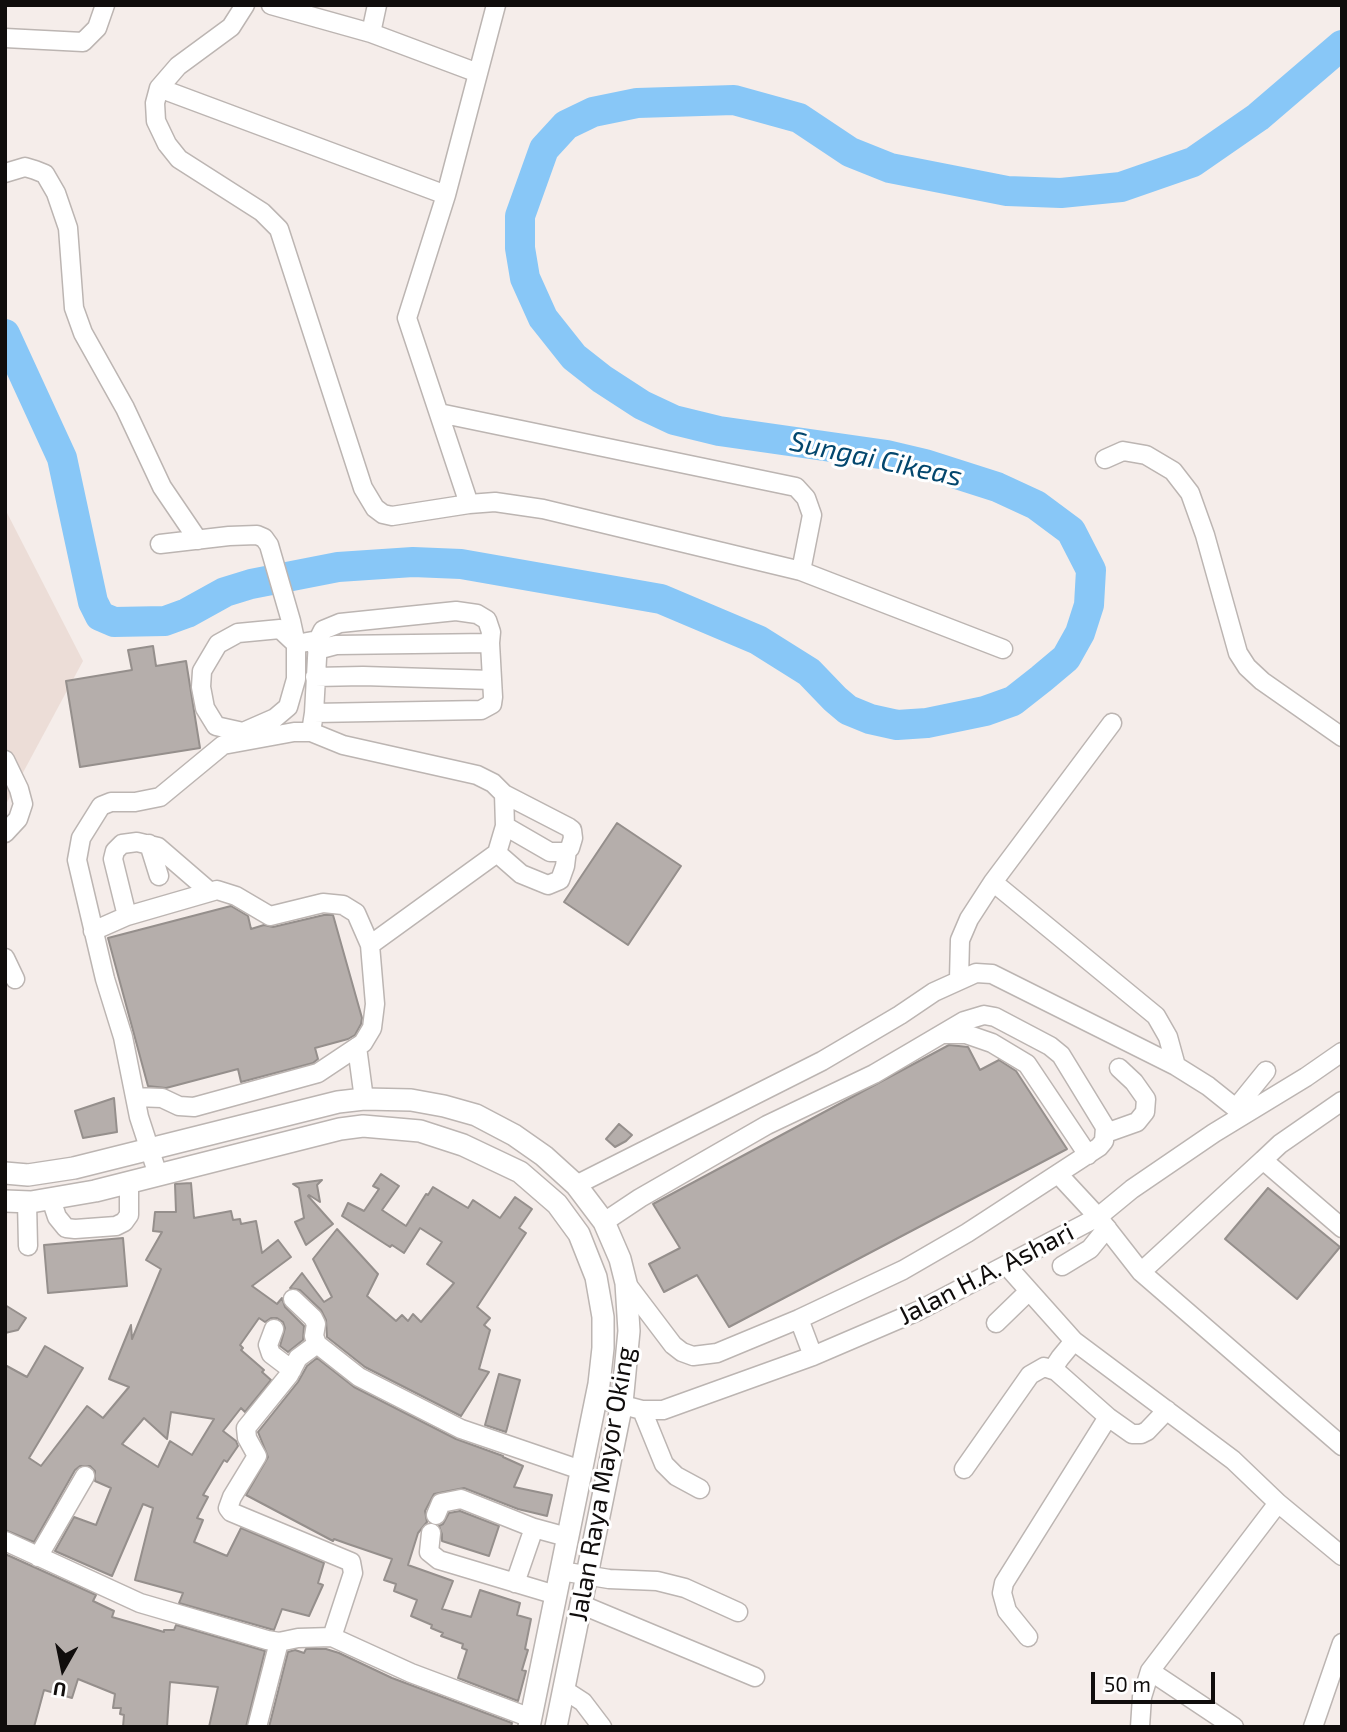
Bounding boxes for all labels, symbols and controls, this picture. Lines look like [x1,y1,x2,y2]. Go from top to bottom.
water label: Sungai Cikeas [787,424,965,494]
street label: Jalan H.A. Ashari [893,1216,1079,1332]
street label: Jalan Raya Mayor Oking [562,1344,642,1624]
north arrow [28,1634,98,1704]
scale bar [1095,1658,1219,1702]
text: 50 m [1104,1671,1151,1696]
text: U [51,1678,68,1703]

